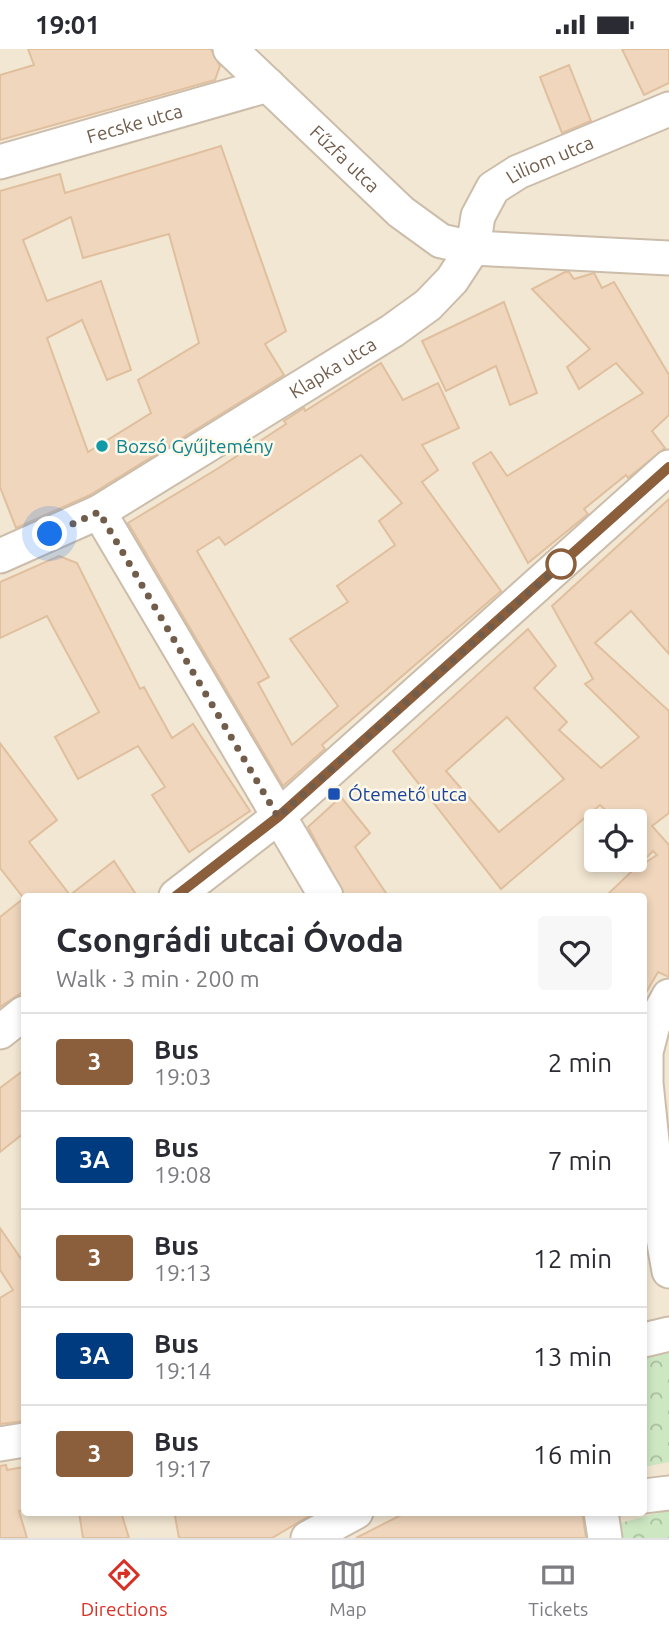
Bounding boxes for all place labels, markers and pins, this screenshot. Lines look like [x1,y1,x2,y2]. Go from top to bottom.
place label: Bozsó Gyűjtemény [116,435,273,457]
marker: Bozsó Gyűjtemény [94,438,110,454]
unlabelled marker [546,549,576,579]
place label: Ótemető utca [348,783,467,805]
marker: Ótemető utca [326,786,342,802]

